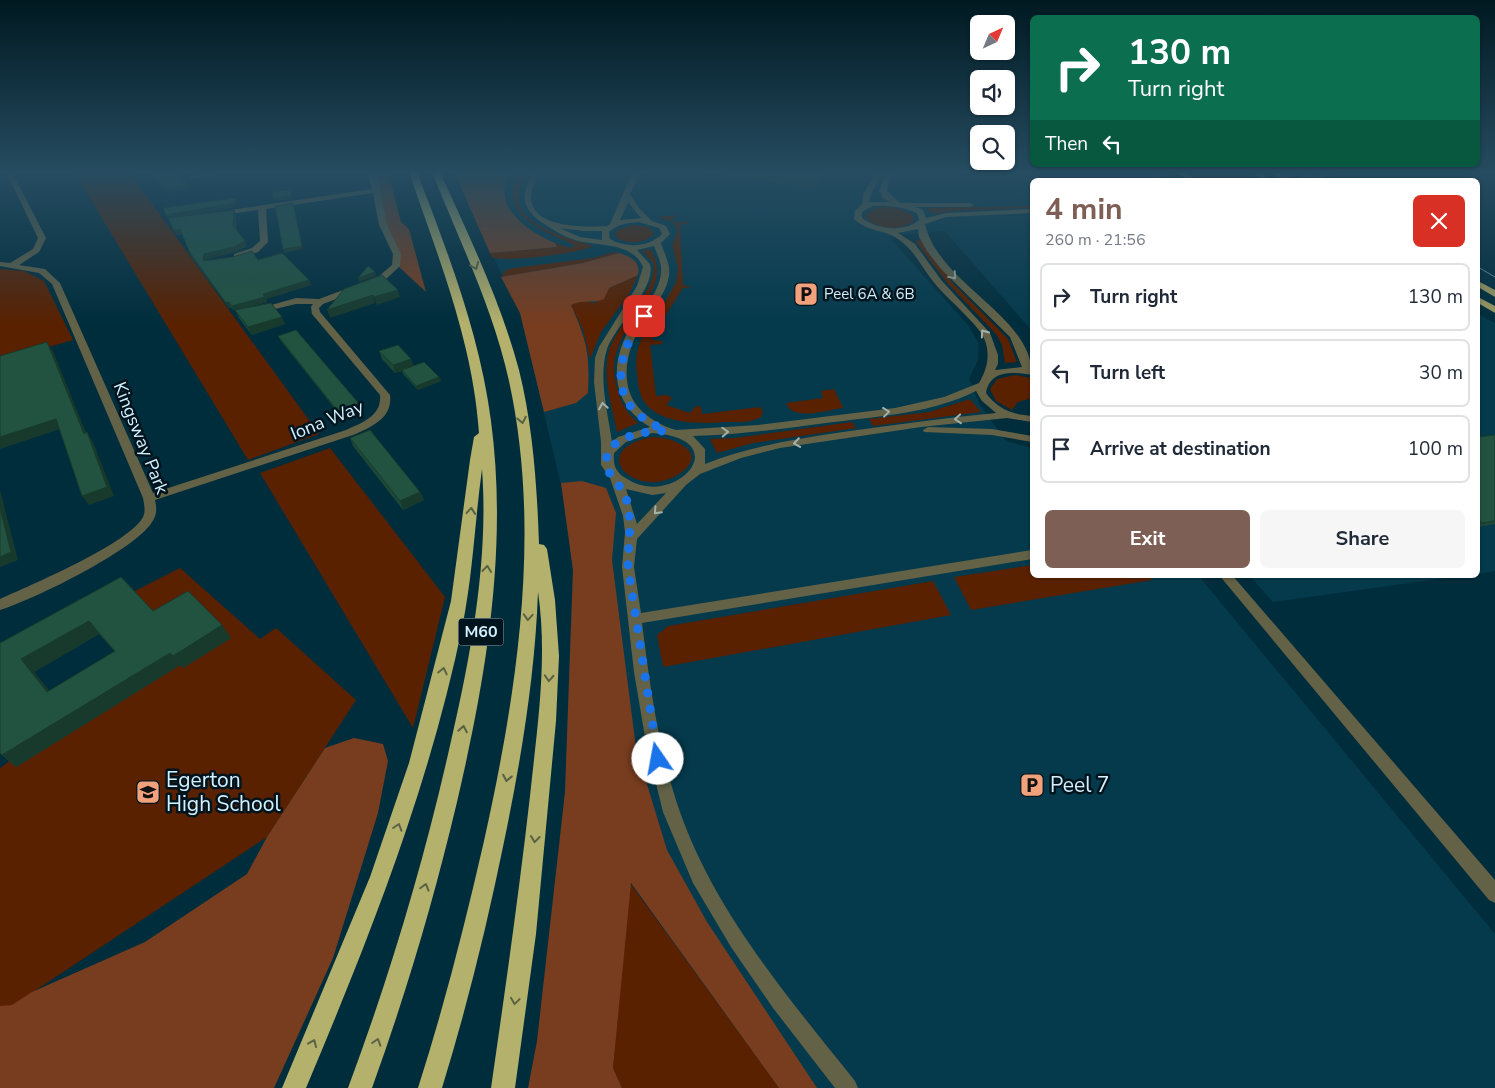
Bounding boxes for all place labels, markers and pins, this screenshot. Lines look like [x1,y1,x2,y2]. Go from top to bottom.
parking icon: Peel 6A & 6B [793,281,819,307]
place label: Peel 6A & 6B [824,284,915,304]
pin [623,295,665,337]
place label: Egerton High School [166,766,281,818]
place label: Peel 7 [1050,771,1109,799]
parking icon: Peel 7 [1019,772,1045,798]
school or university icon: Egerton High School [135,779,161,805]

